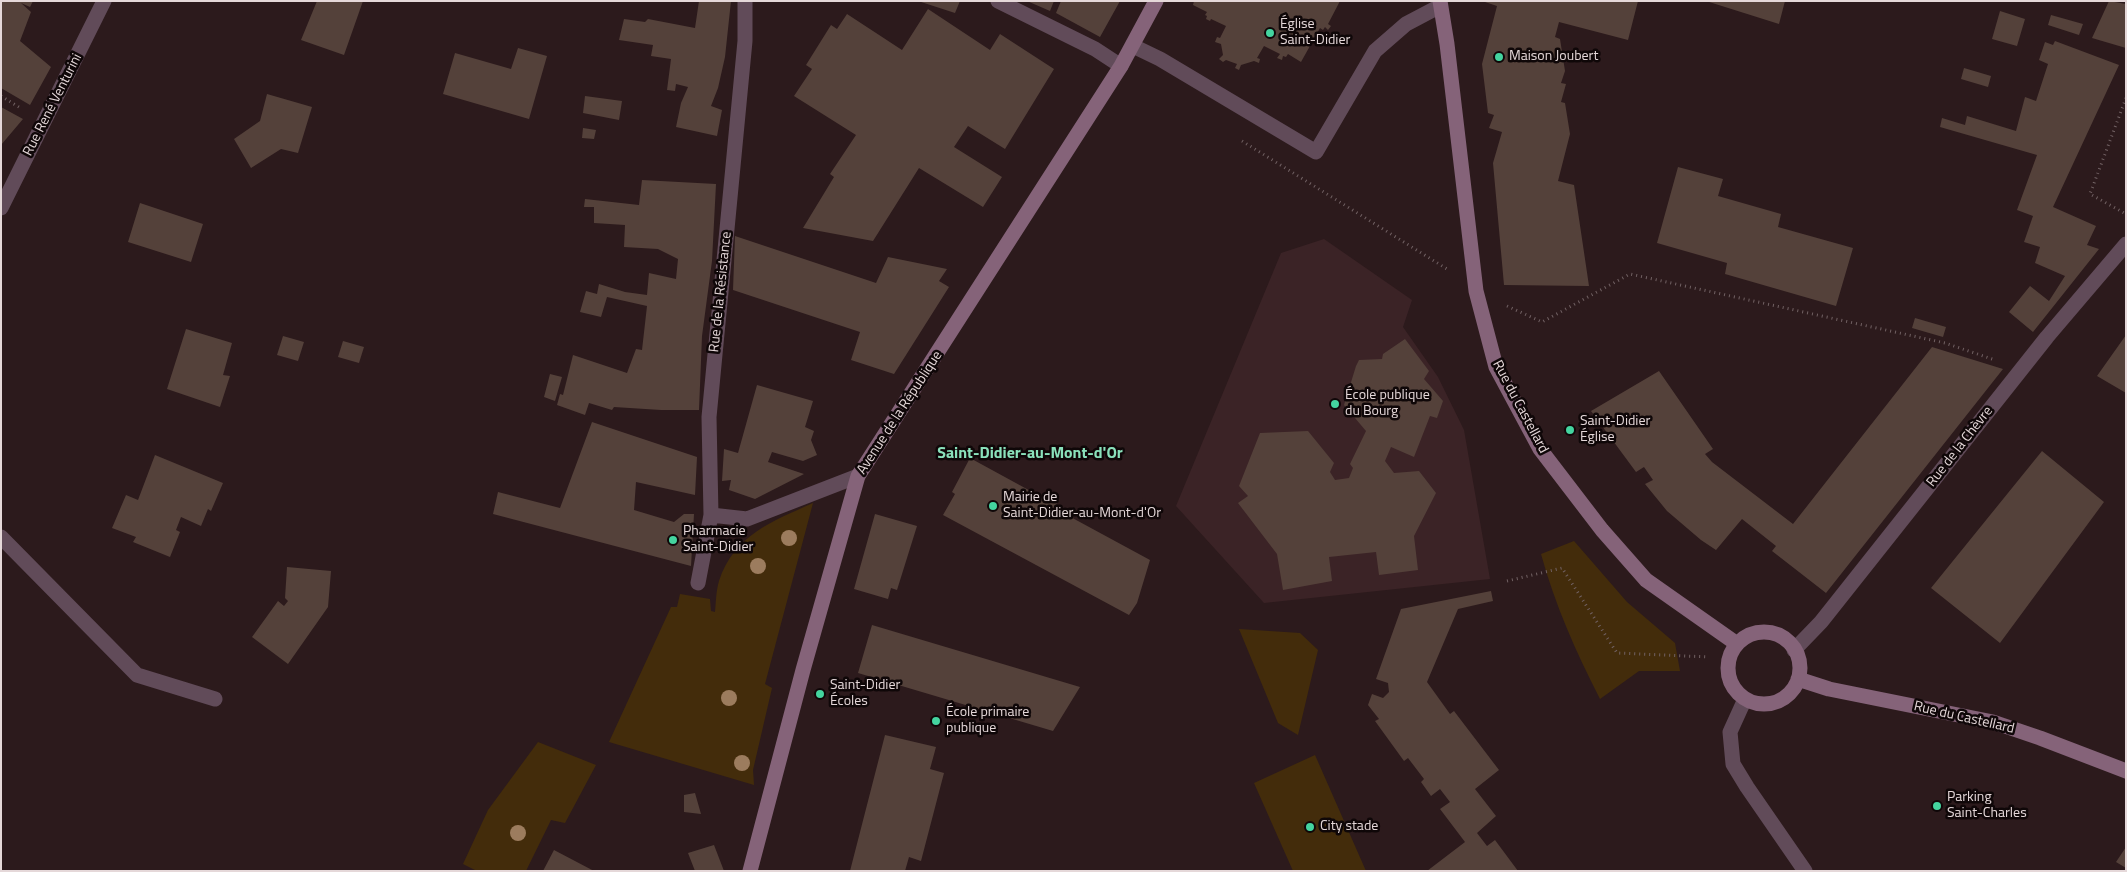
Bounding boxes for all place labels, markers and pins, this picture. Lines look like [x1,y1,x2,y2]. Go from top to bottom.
place label: Église Saint-Didier [1280,17,1350,49]
marker: Église Saint-Didier [1264,27,1276,39]
place label: Maison Joubert [1509,49,1598,65]
marker: Maison Joubert [1493,51,1505,63]
place label: École publique du Bourg [1345,388,1430,421]
marker: École publique du Bourg [1329,398,1341,410]
place label: Saint-Didier Église [1580,414,1650,447]
marker: Saint-Didier Église [1564,424,1576,436]
place label: Mairie de Saint-Didier-au-Mont-d'Or [1003,490,1161,522]
marker: Mairie de Saint-Didier-au-Mont-d'Or [987,500,999,512]
place label: Pharmacie Saint-Didier [683,524,753,556]
marker: Pharmacie Saint-Didier [667,534,679,546]
place label: Saint-Didier Écoles [830,678,900,710]
marker: Saint-Didier Écoles [814,688,826,700]
place label: École primaire publique [946,705,1029,738]
marker: École primaire publique [930,715,942,727]
place label: Parking Saint-Charles [1947,790,2027,822]
marker: Parking Saint-Charles [1931,800,1943,812]
place label: City stade [1320,819,1378,835]
marker: City stade [1304,821,1316,833]

